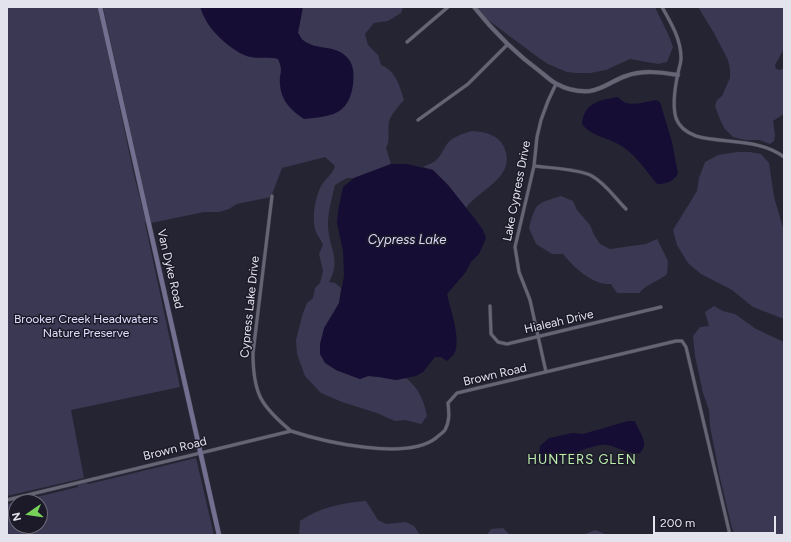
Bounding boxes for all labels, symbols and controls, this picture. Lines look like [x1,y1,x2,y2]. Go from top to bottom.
street label: Lake Cypress Drive [500,140,534,242]
street label: Van Dyke Road [154,228,186,310]
water label: Cypress Lake [368,232,446,248]
street label: Cypress Lake Drive [238,255,262,359]
street label: Hialeah Drive [523,307,595,337]
park label: Brooker Creek Headwaters Nature Preserve [14,312,158,340]
street label: Brown Road [462,361,528,389]
street label: Brown Road [142,434,208,464]
district label: HUNTERS GLEN [527,452,637,468]
north arrow [8,494,48,534]
scale bar [655,508,778,534]
text: N [10,511,24,522]
text: 200 m [660,516,695,530]

